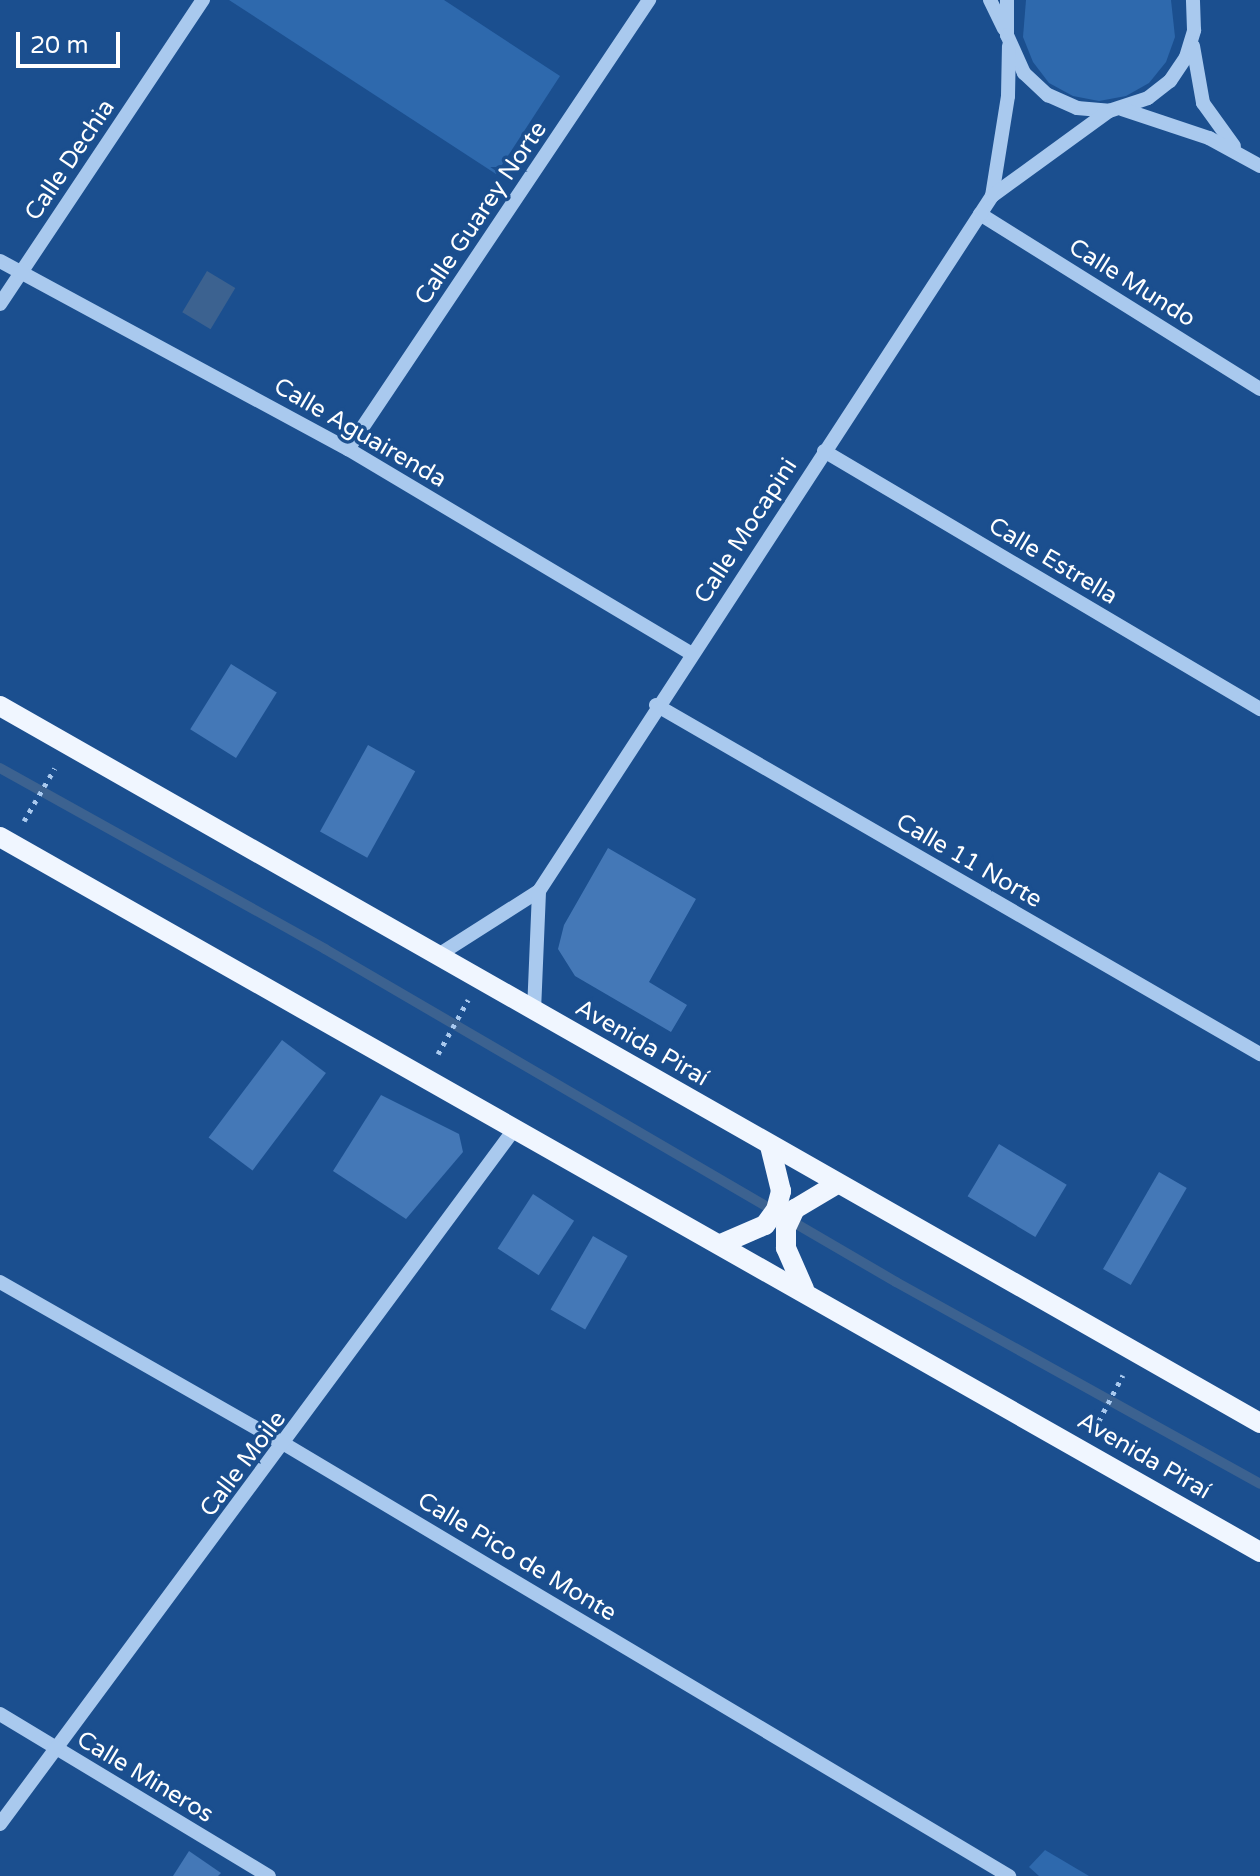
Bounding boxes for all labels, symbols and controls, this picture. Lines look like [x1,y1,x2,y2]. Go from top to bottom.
scale bar [20,16,124,66]
text: 20 m [30,31,88,60]
street label: Calle Dechia [19,94,121,226]
street label: Calle Guarey Norte [409,116,553,310]
street label: Calle Mundo [1063,233,1201,333]
street label: Calle Aguairenda [269,372,451,494]
street label: Calle Mocapini [688,453,804,609]
street label: Calle Estrella [983,511,1123,611]
street label: Calle 11 Norte [891,808,1047,914]
street label: Avenida Piraí [570,993,714,1093]
street label: Calle Moile [194,1405,292,1523]
street label: Avenida Piraí [1072,1406,1216,1506]
street label: Calle Pico de Monte [412,1486,622,1628]
street label: Calle Mineros [72,1725,218,1829]

